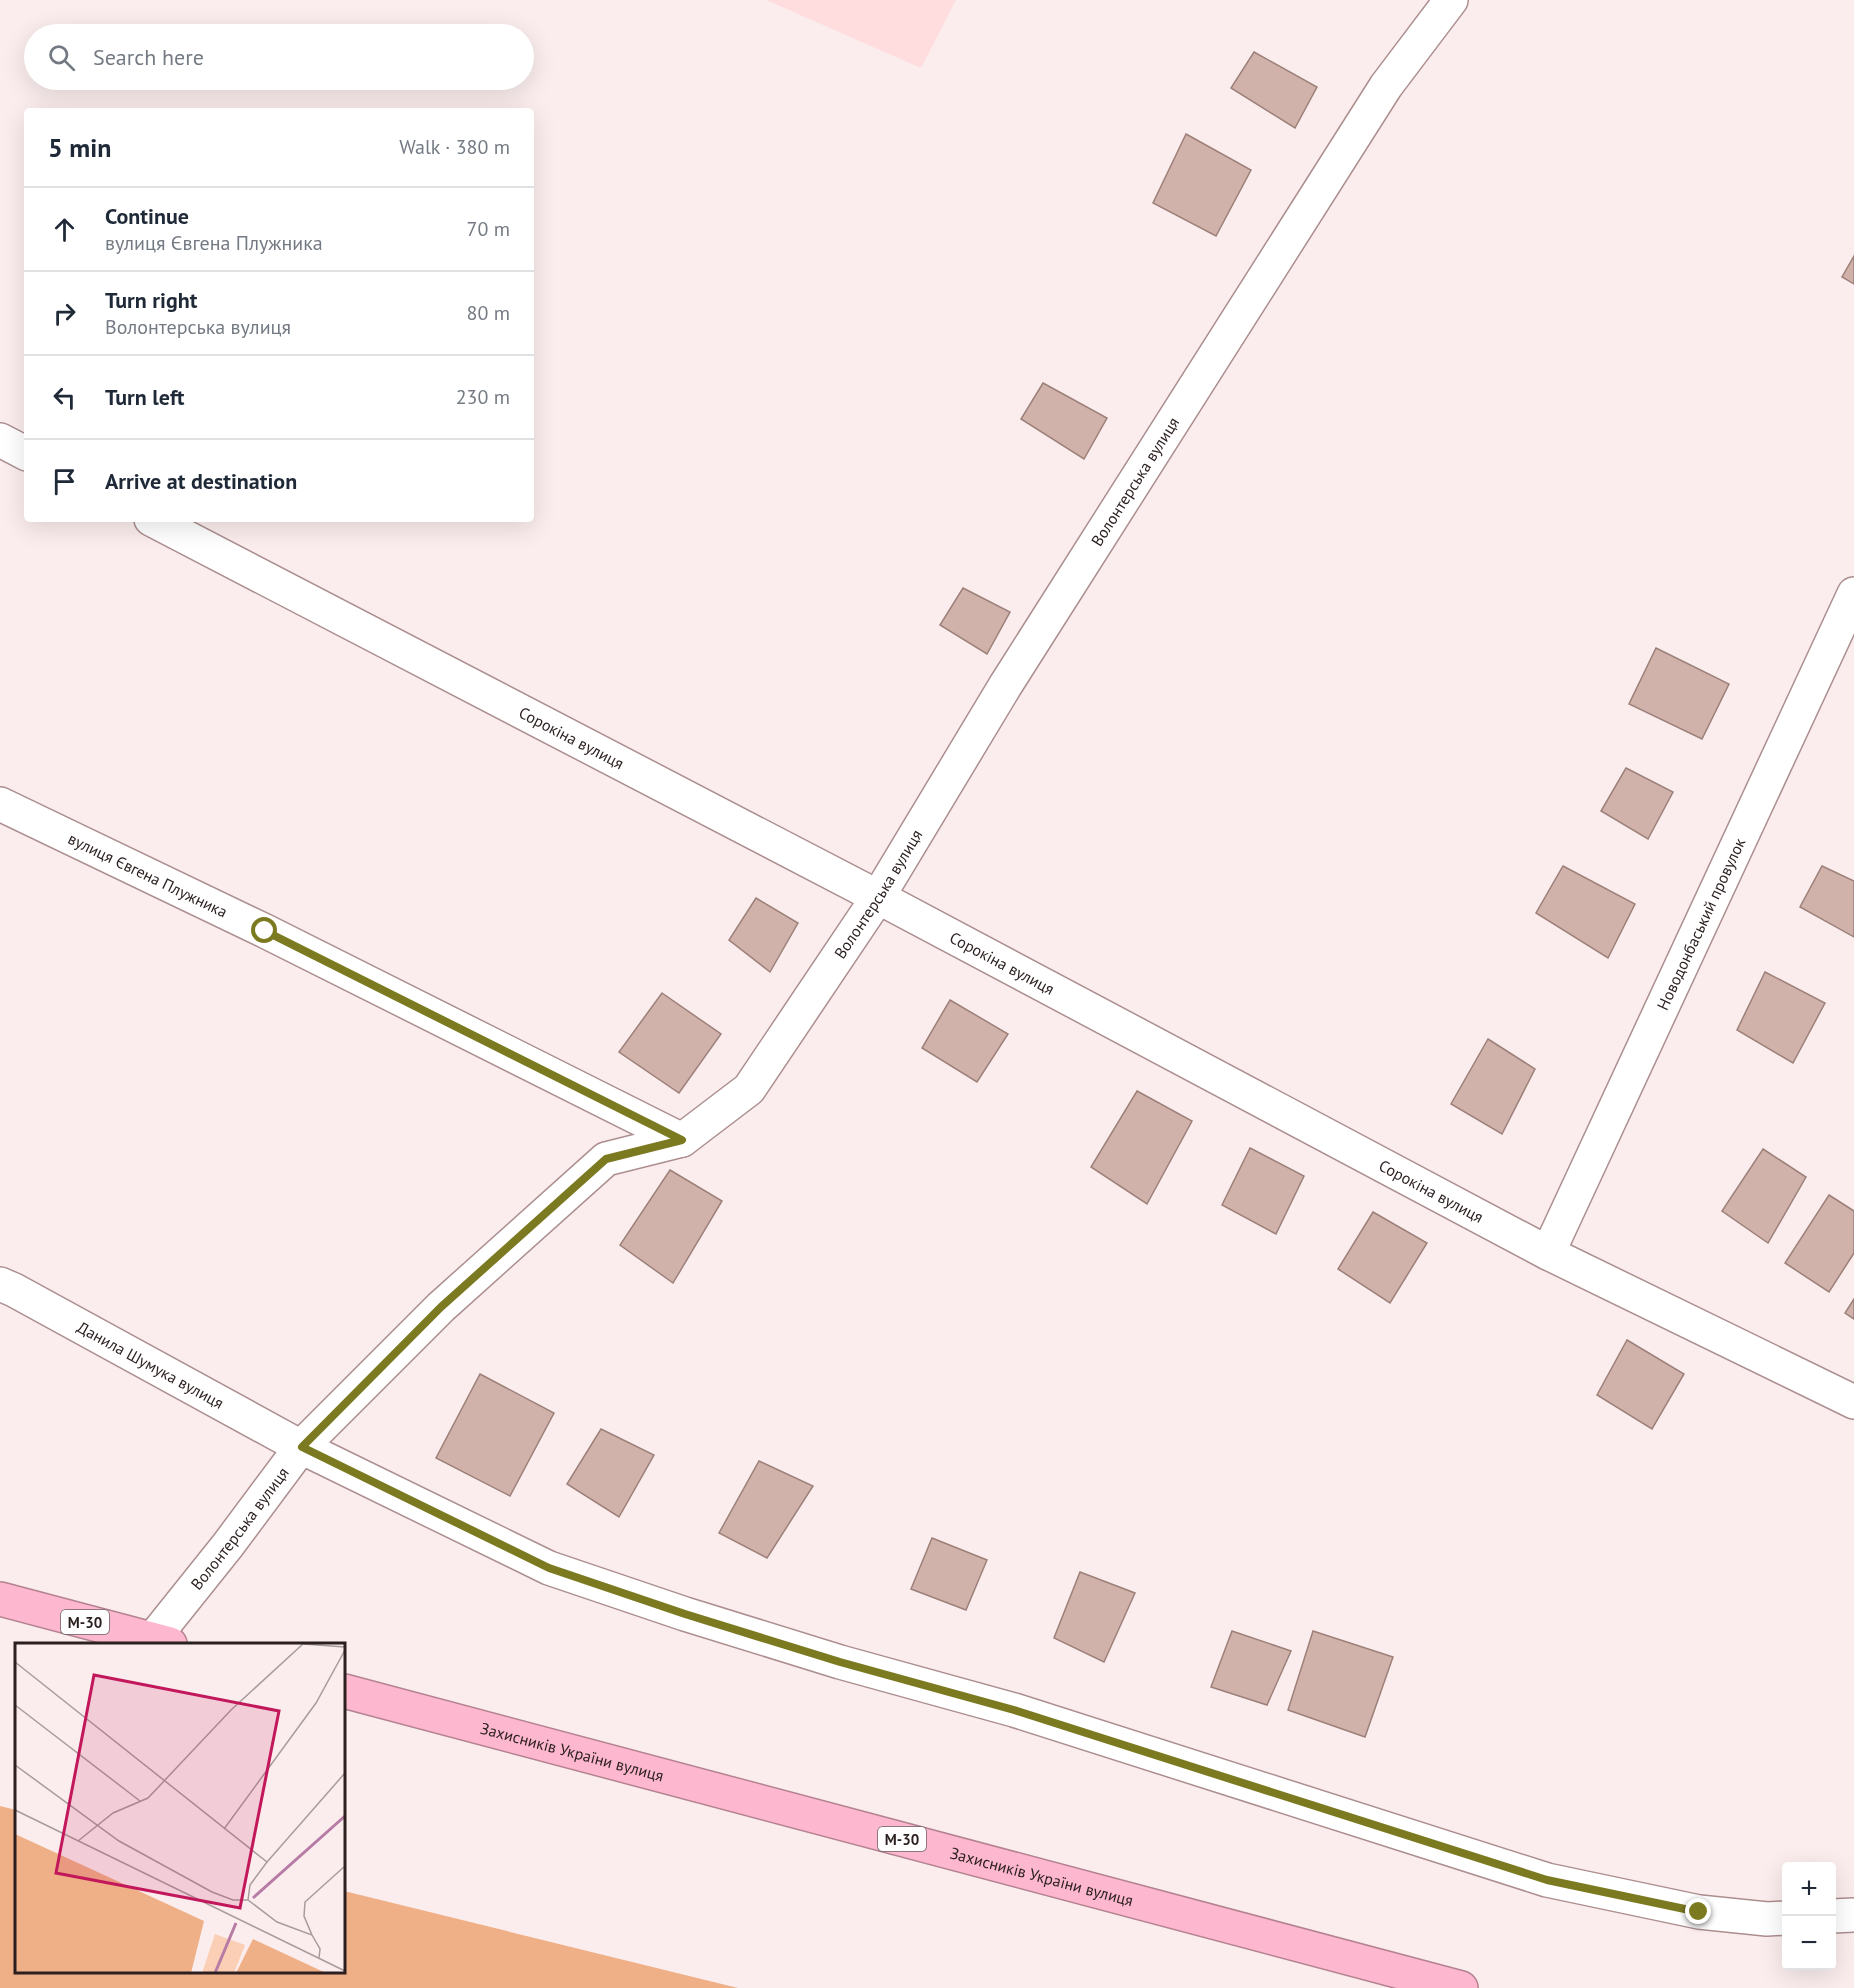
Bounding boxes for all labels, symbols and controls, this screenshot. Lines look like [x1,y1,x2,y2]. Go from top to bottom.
search box [24,24,534,90]
icon: search [45,41,78,74]
text: Search here [93,43,204,71]
text: 5 min [48,131,111,164]
text: Walk · 380 m [399,134,510,160]
text: Continue [105,202,189,230]
icon: ahead [48,213,81,246]
text: 70 m [467,216,510,242]
text: вулиця Євгена Плужника [105,230,323,256]
text: Turn right [105,286,197,314]
icon: right [48,297,81,330]
text: 80 m [467,300,510,326]
text: Волонтерська вулиця [105,314,291,340]
icon: left [48,381,81,414]
text: Turn left [105,383,185,411]
text: 230 m [456,384,510,410]
street label: Волонтерська вулиця [1087,413,1183,550]
icon: arrive [48,465,81,498]
text: Arrive at destination [105,467,297,495]
street label: Сорокіна вулиця [516,702,627,773]
street label: Волонтерська вулиця [830,826,926,962]
street label: вулиця Євгена Плужника [65,828,231,922]
street label: Новодонбаський провулок [1652,834,1750,1013]
route start [251,917,277,943]
street label: Сорокіна вулиця [946,927,1058,999]
street label: Сорокіна вулиця [1376,1155,1487,1227]
street label: Данила Шумука вулиця [74,1317,227,1413]
street label: Волонтерська вулиця [186,1463,293,1594]
road number: М-30 [61,1610,109,1634]
inset map [15,1643,345,1973]
street label: Захисників України вулиця [478,1718,666,1786]
road number: М-30 [878,1827,926,1851]
street label: Захисників України вулиця [948,1843,1136,1910]
map controls [1782,1862,1836,1970]
button: + [1782,1862,1836,1916]
route end [1685,1898,1711,1924]
button: − [1782,1916,1836,1970]

